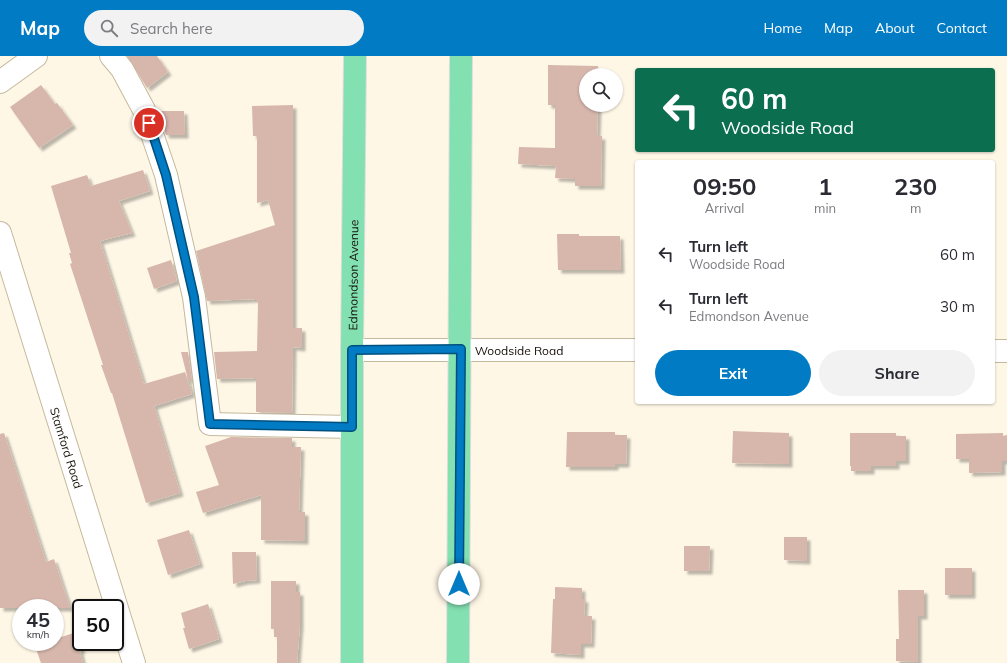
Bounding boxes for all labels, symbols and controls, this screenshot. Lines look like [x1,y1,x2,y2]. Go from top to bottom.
search box [84,10,364,46]
text: Map [20,16,60,40]
icon: search [98,17,120,39]
text: Search here [130,19,213,38]
text: Home [763,19,802,37]
text: Map [824,19,853,37]
text: About [875,19,915,37]
text: Contact [937,19,987,37]
map controls [579,68,623,112]
button: search [579,68,623,112]
text: 60 m [721,81,787,116]
icon: left [655,84,707,136]
pin [132,106,166,140]
icon: arrive [138,112,160,134]
text: Woodside Road [721,116,854,139]
text: 09:50 [693,171,756,201]
text: 1 [818,171,832,201]
text: 230 [894,171,937,201]
text: Arrival [705,200,744,216]
text: min [814,200,836,216]
text: m [910,200,921,216]
street label: Edmondson Avenue [345,220,361,330]
text: Turn left [689,237,748,256]
icon: left [655,243,677,265]
text: 60 m [940,245,975,264]
text: Woodside Road [689,256,785,272]
text: Turn left [689,289,748,308]
icon: left [655,295,677,317]
text: 30 m [940,297,975,316]
text: Edmondson Avenue [689,308,809,324]
street label: Woodside Road [475,343,563,358]
button: Exit [655,350,811,396]
button: Share [819,350,975,396]
street label: Stamford Road [47,405,87,490]
position arrow [438,563,480,605]
speed limit sign: 50 [72,599,124,651]
text: 45 [26,607,50,632]
text: km/h [27,628,49,641]

